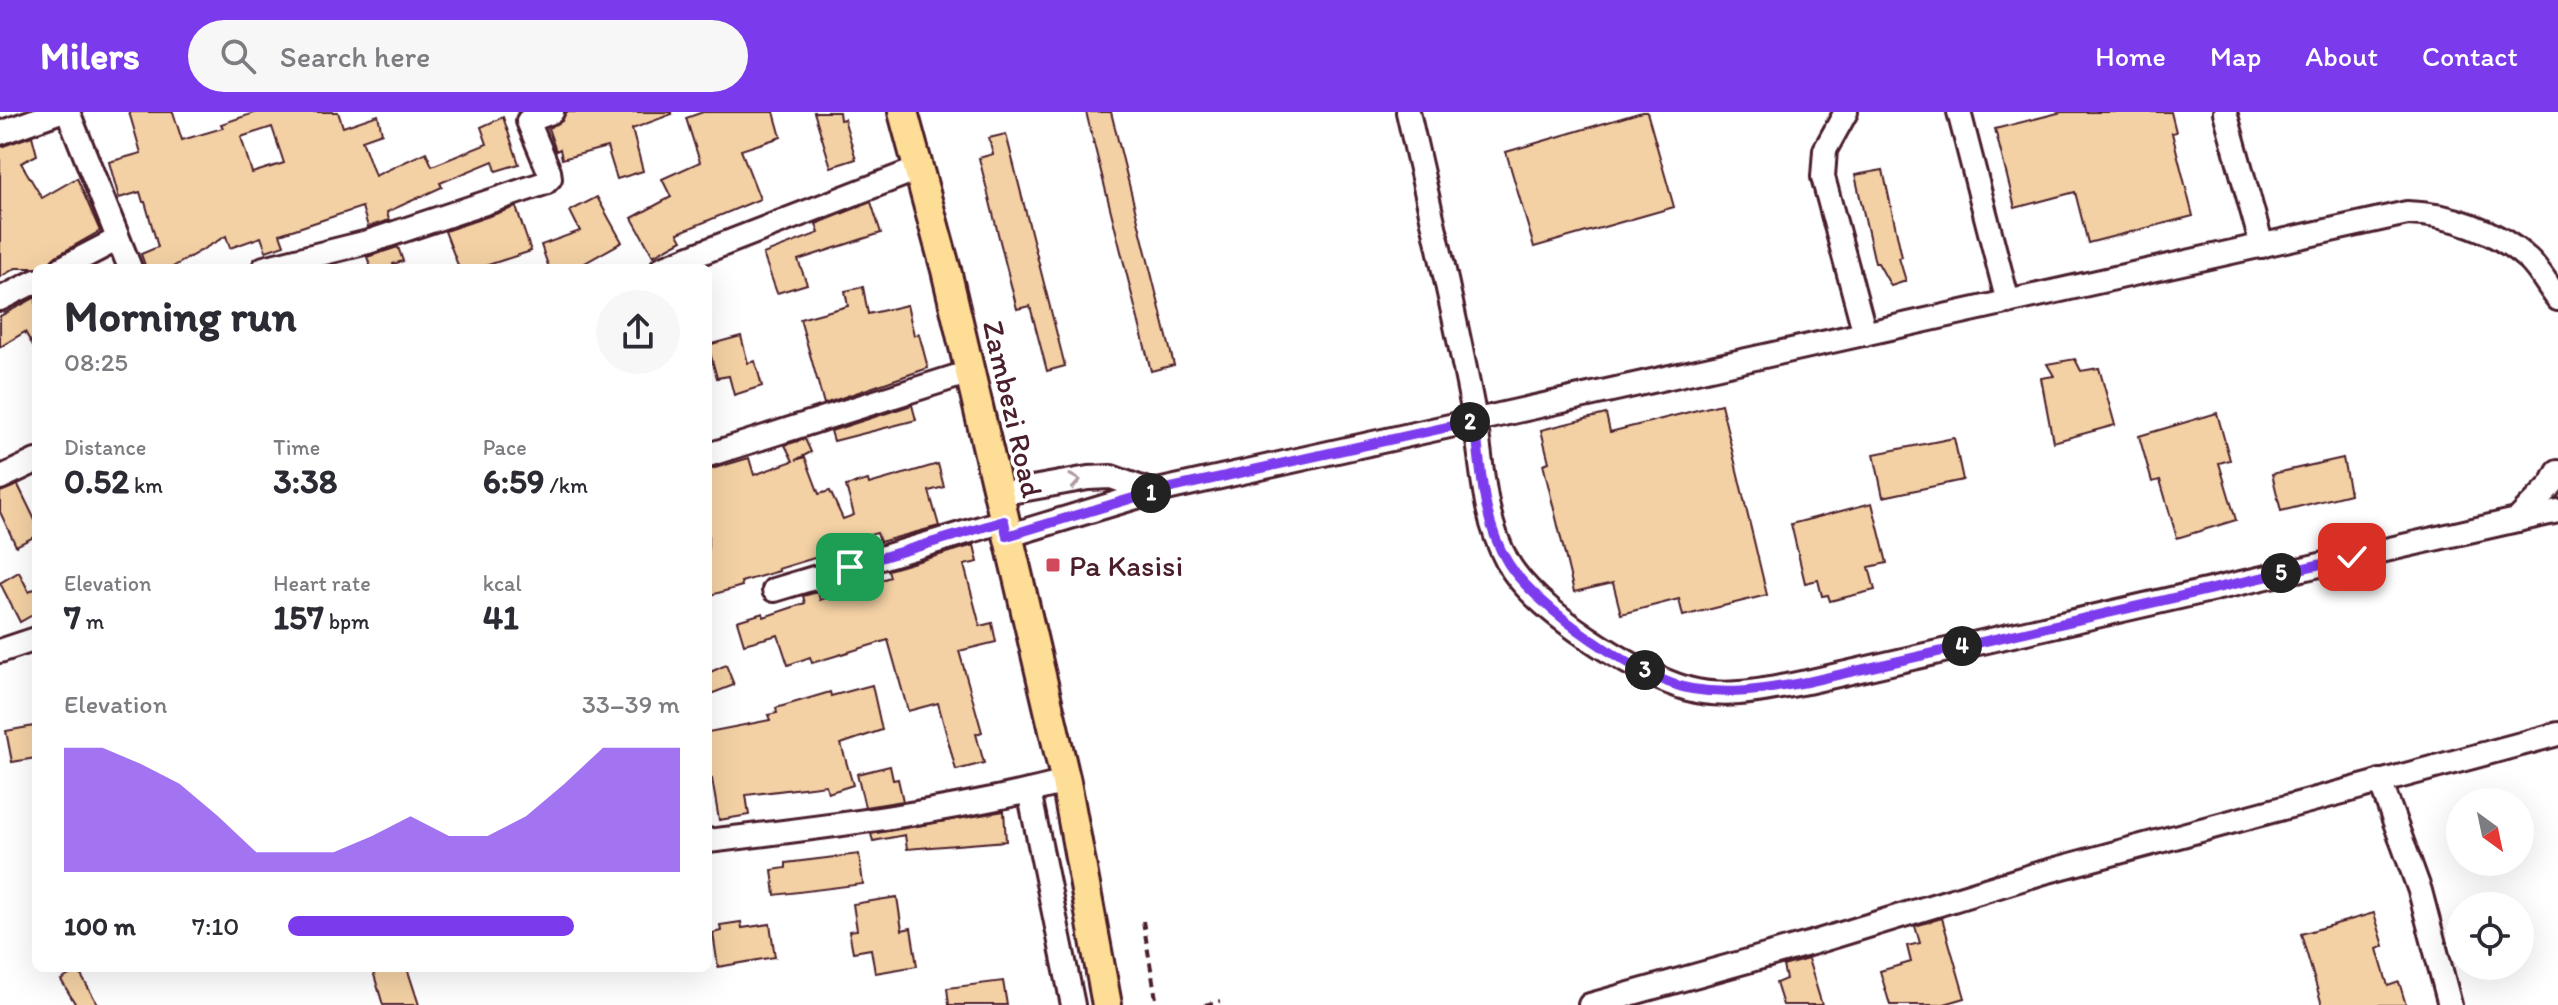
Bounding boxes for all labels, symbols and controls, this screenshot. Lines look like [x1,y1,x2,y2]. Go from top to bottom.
search box [188,20,748,92]
text: Milers [40,33,140,79]
icon: search [216,34,260,78]
text: Search here [280,38,430,75]
text: Home [2095,39,2166,73]
text: Map [2210,39,2261,73]
text: About [2305,39,2378,73]
text: Contact [2422,39,2518,73]
text: Morning run [64,289,297,342]
button: share [596,290,680,374]
street label: Zambezi Road [975,317,1051,502]
text: 08:25 [64,346,128,378]
pin: 2 [1450,402,1490,442]
text: 2 [1464,408,1476,435]
text: Distance [64,434,146,461]
text: Time [273,434,320,461]
text: Pace [483,434,527,461]
text: 0.52 [64,461,129,502]
text: 3:38 [273,461,337,502]
text: 6:59 [483,461,545,502]
text: km [129,472,163,499]
text: /km [545,472,588,499]
one-way arrow [1069,473,1082,490]
pin: 1 [1131,473,1171,513]
text: 1 [1146,479,1156,506]
pin [2318,523,2386,591]
pin [816,533,884,601]
icon: check [2330,535,2374,579]
icon: arrive [828,545,872,589]
place label: Pa Kasisi [1069,547,1183,584]
pin: 5 [2261,553,2301,593]
marker: Pa Kasisi [1044,556,1062,574]
text: 5 [2275,559,2287,586]
text: Elevation [64,570,151,597]
text: Heart rate [273,570,371,597]
text: kcal [483,570,522,597]
text: 7 [64,597,81,638]
text: 157 [273,597,324,638]
text: 41 [483,597,519,638]
text: m [81,608,104,635]
text: bpm [324,608,370,635]
pin: 4 [1942,626,1982,666]
text: 4 [1955,632,1969,659]
pin: 3 [1625,650,1665,690]
text: 3 [1639,656,1651,683]
text: Elevation [64,688,167,720]
text: 33–39 m [582,688,680,720]
north arrow [2446,788,2534,876]
map controls [2446,788,2534,980]
button: locate [2446,892,2534,980]
text: 100 m [64,910,136,942]
text: 7:10 [192,910,239,942]

